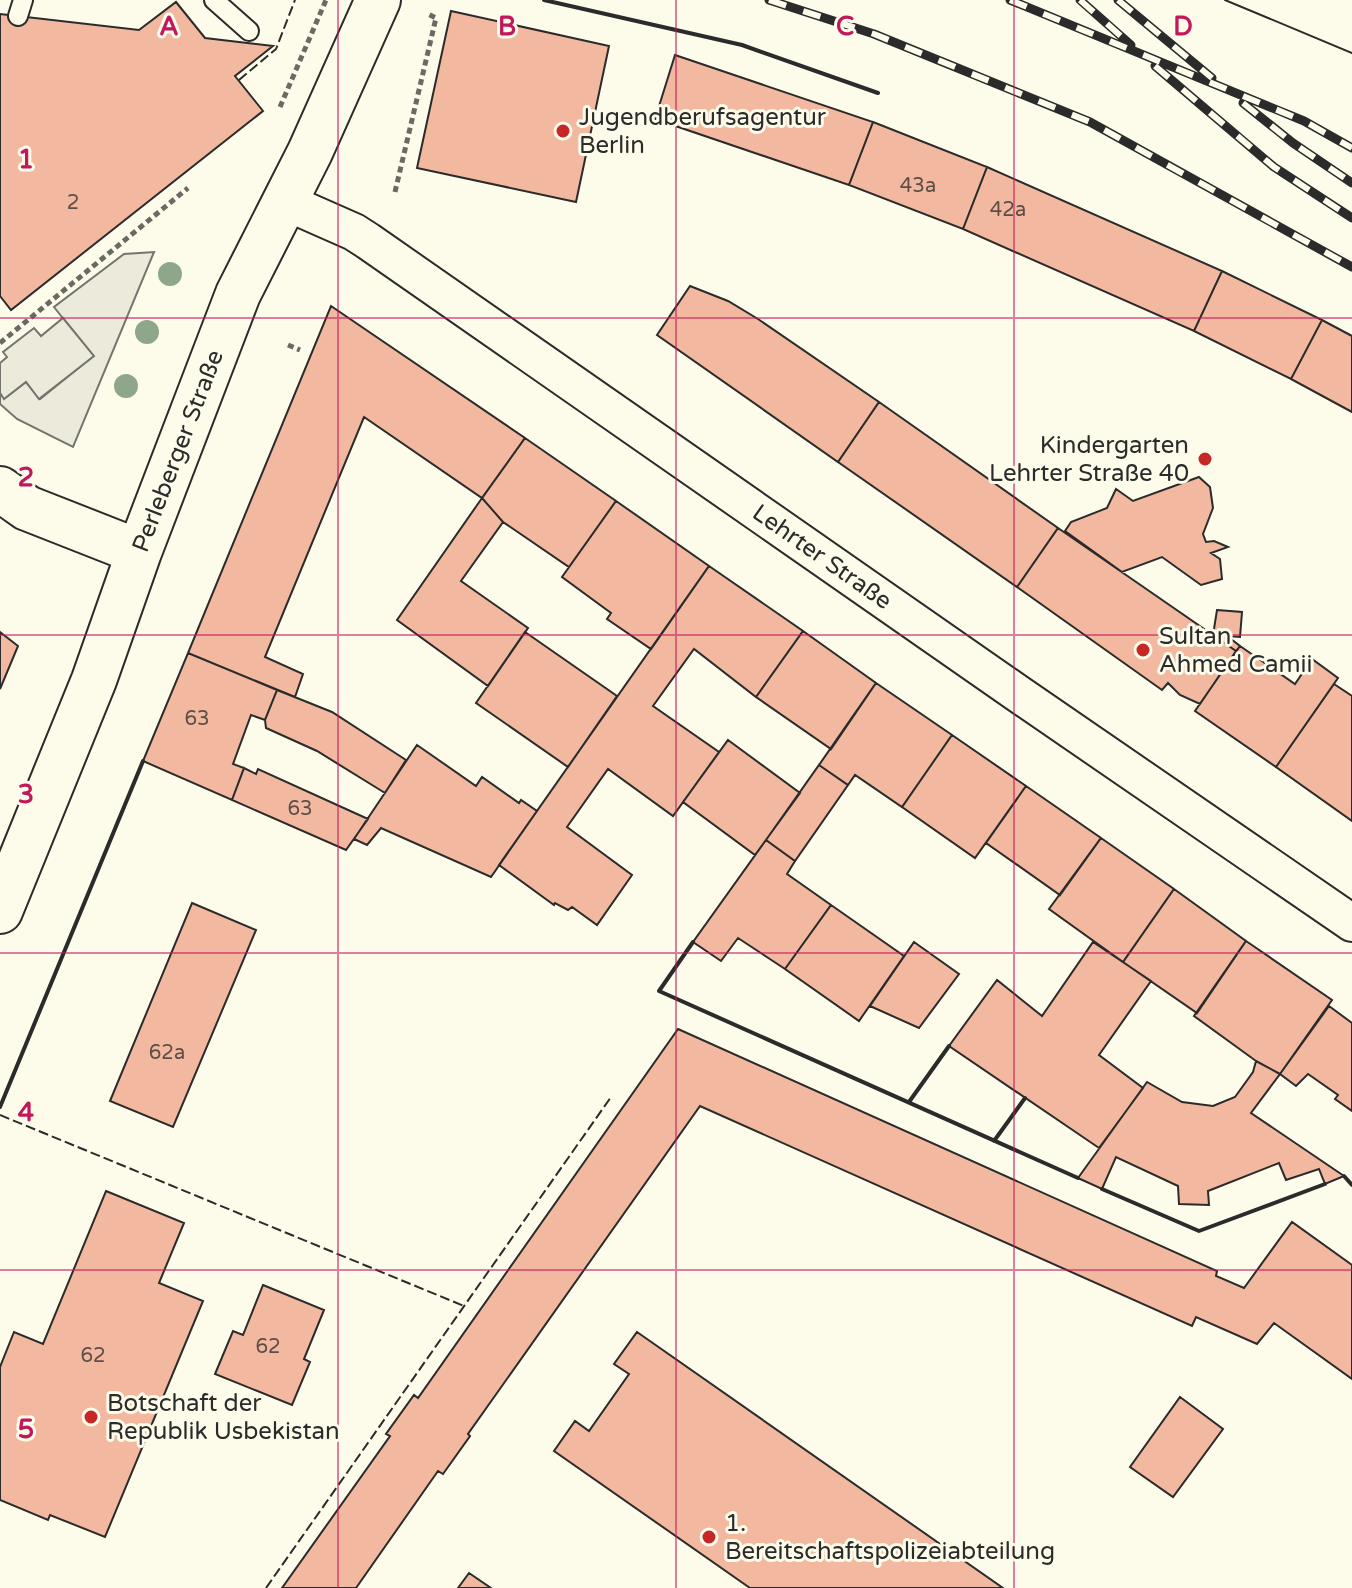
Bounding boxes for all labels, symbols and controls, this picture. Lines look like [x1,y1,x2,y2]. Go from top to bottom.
text: A [159,11,179,42]
text: B [498,11,516,42]
text: C [836,11,854,42]
text: D [1173,11,1193,42]
place label: Jugendberufsagentur Berlin [579,103,827,160]
marker: Jugendberufsagentur Berlin [554,122,572,140]
text: 1 [18,144,34,175]
house number: 43a [900,174,936,198]
house number: 2 [67,191,79,215]
house number: 42a [990,198,1026,222]
street label: Perleberger Straße [126,346,230,556]
place label: Kindergarten Lehrter Straße 40 [989,431,1189,488]
marker: Kindergarten Lehrter Straße 40 [1196,450,1214,468]
text: 2 [18,462,34,493]
street label: Lehrter Straße [747,498,897,616]
place label: Sultan Ahmed Camii [1159,622,1313,679]
marker: Sultan Ahmed Camii [1134,641,1152,659]
house number: 63 [184,707,210,731]
text: 3 [18,779,34,810]
house number: 63 [287,797,313,821]
house number: 62a [149,1041,185,1065]
text: 4 [18,1097,34,1128]
house number: 62 [255,1335,281,1359]
house number: 62 [80,1344,106,1368]
place label: Botschaft der Republik Usbekistan [107,1389,340,1446]
marker: Botschaft der Republik Usbekistan [82,1408,100,1426]
text: 5 [18,1414,34,1445]
place label: 1. Bereitschaftspolizeiabteilung [725,1509,1055,1566]
marker: 1. Bereitschaftspolizeiabteilung [700,1528,718,1546]

